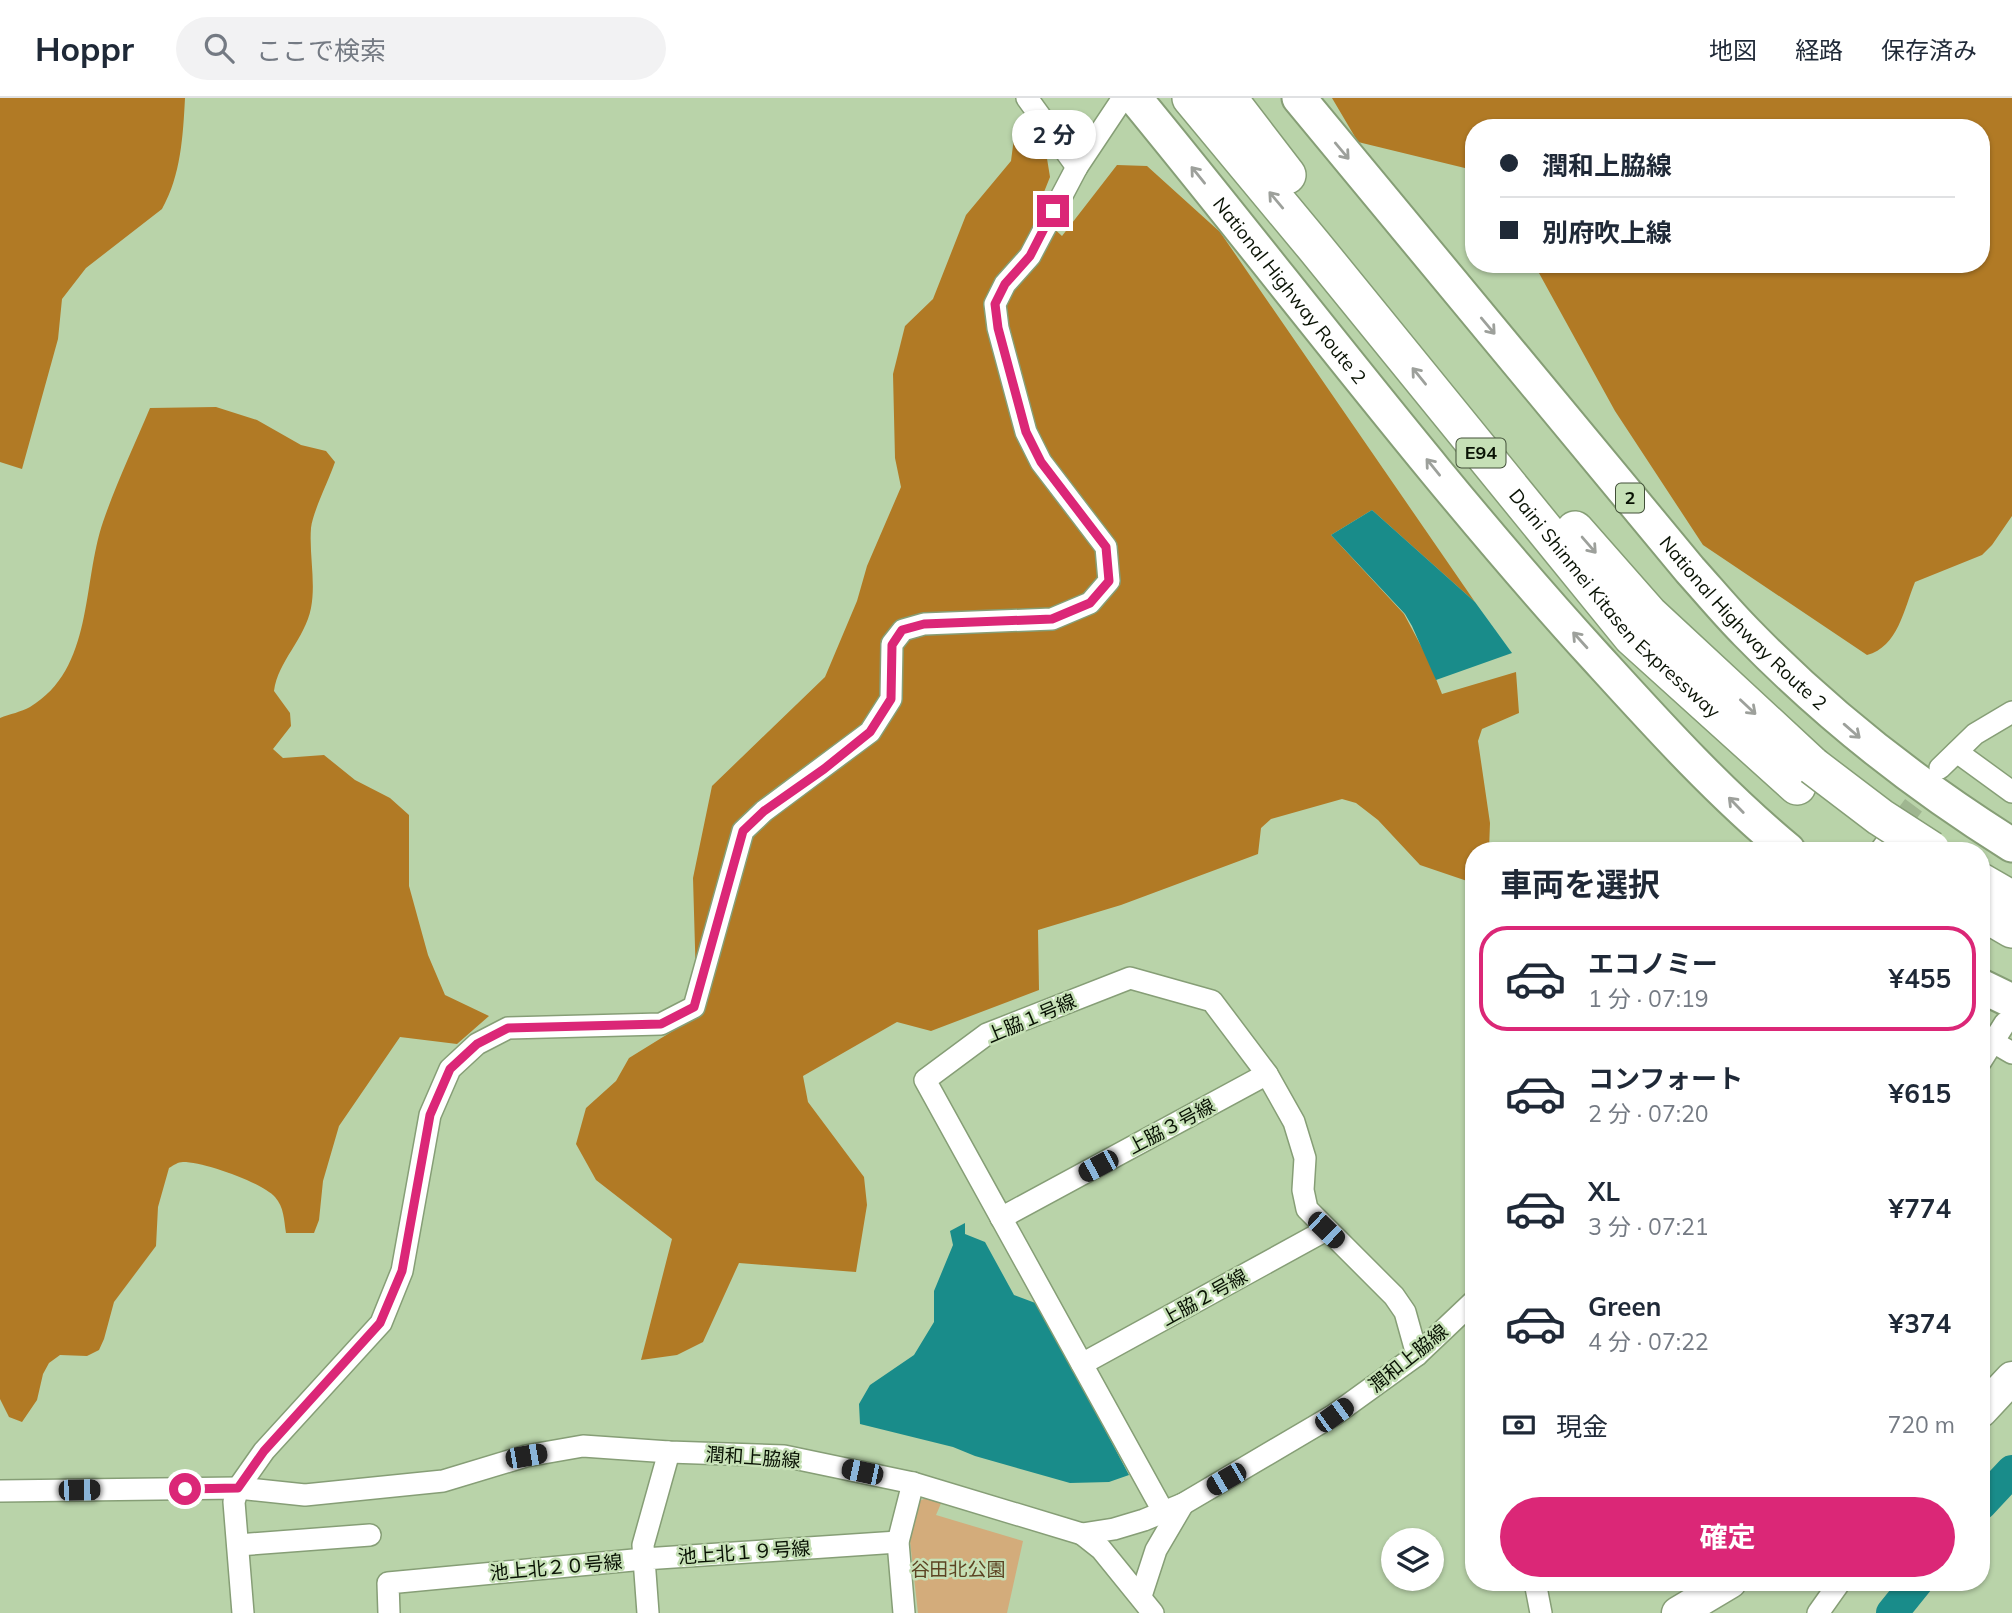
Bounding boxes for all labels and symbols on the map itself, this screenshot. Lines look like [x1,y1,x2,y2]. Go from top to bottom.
callout: 2 分 [1011,109,1095,158]
one-way arrow [1335,141,1350,159]
one-way arrow [1190,167,1205,185]
one-way arrow [1268,191,1284,209]
street label: National Highway Route 2 [1208,192,1372,389]
route end [1037,195,1069,227]
one-way arrow [1480,316,1495,334]
one-way arrow [1412,368,1427,386]
road number: E94 [1456,438,1506,468]
one-way arrow [1425,459,1440,477]
street label: Daini Shinmei Kitasen Expressway [1504,484,1725,723]
road number: 2 [1616,484,1644,512]
street label: National Highway Route 2 [1655,531,1832,715]
one-way arrow [1580,536,1597,553]
one-way arrow [1572,632,1589,649]
one-way arrow [1739,698,1756,715]
one-way arrow [1843,723,1861,739]
one-way arrow [1728,797,1745,814]
street label: 上脇１号線 [983,988,1079,1048]
street label: 上脇３号線 [1123,1093,1219,1159]
car [1075,1147,1122,1185]
car [1304,1208,1349,1252]
street label: 上脇２号線 [1157,1263,1251,1331]
street label: 潤和上脇線 [1364,1319,1452,1397]
car [1311,1394,1358,1436]
car [504,1442,549,1470]
street label: 潤和上脇線 [705,1442,801,1472]
car [840,1457,885,1487]
car [1203,1459,1250,1499]
route start [169,1473,201,1505]
car [58,1479,101,1501]
street label: 池上北１９号線 [677,1535,811,1569]
street label: 池上北２０号線 [489,1549,623,1585]
park label: 谷田北公園 [910,1557,1006,1581]

